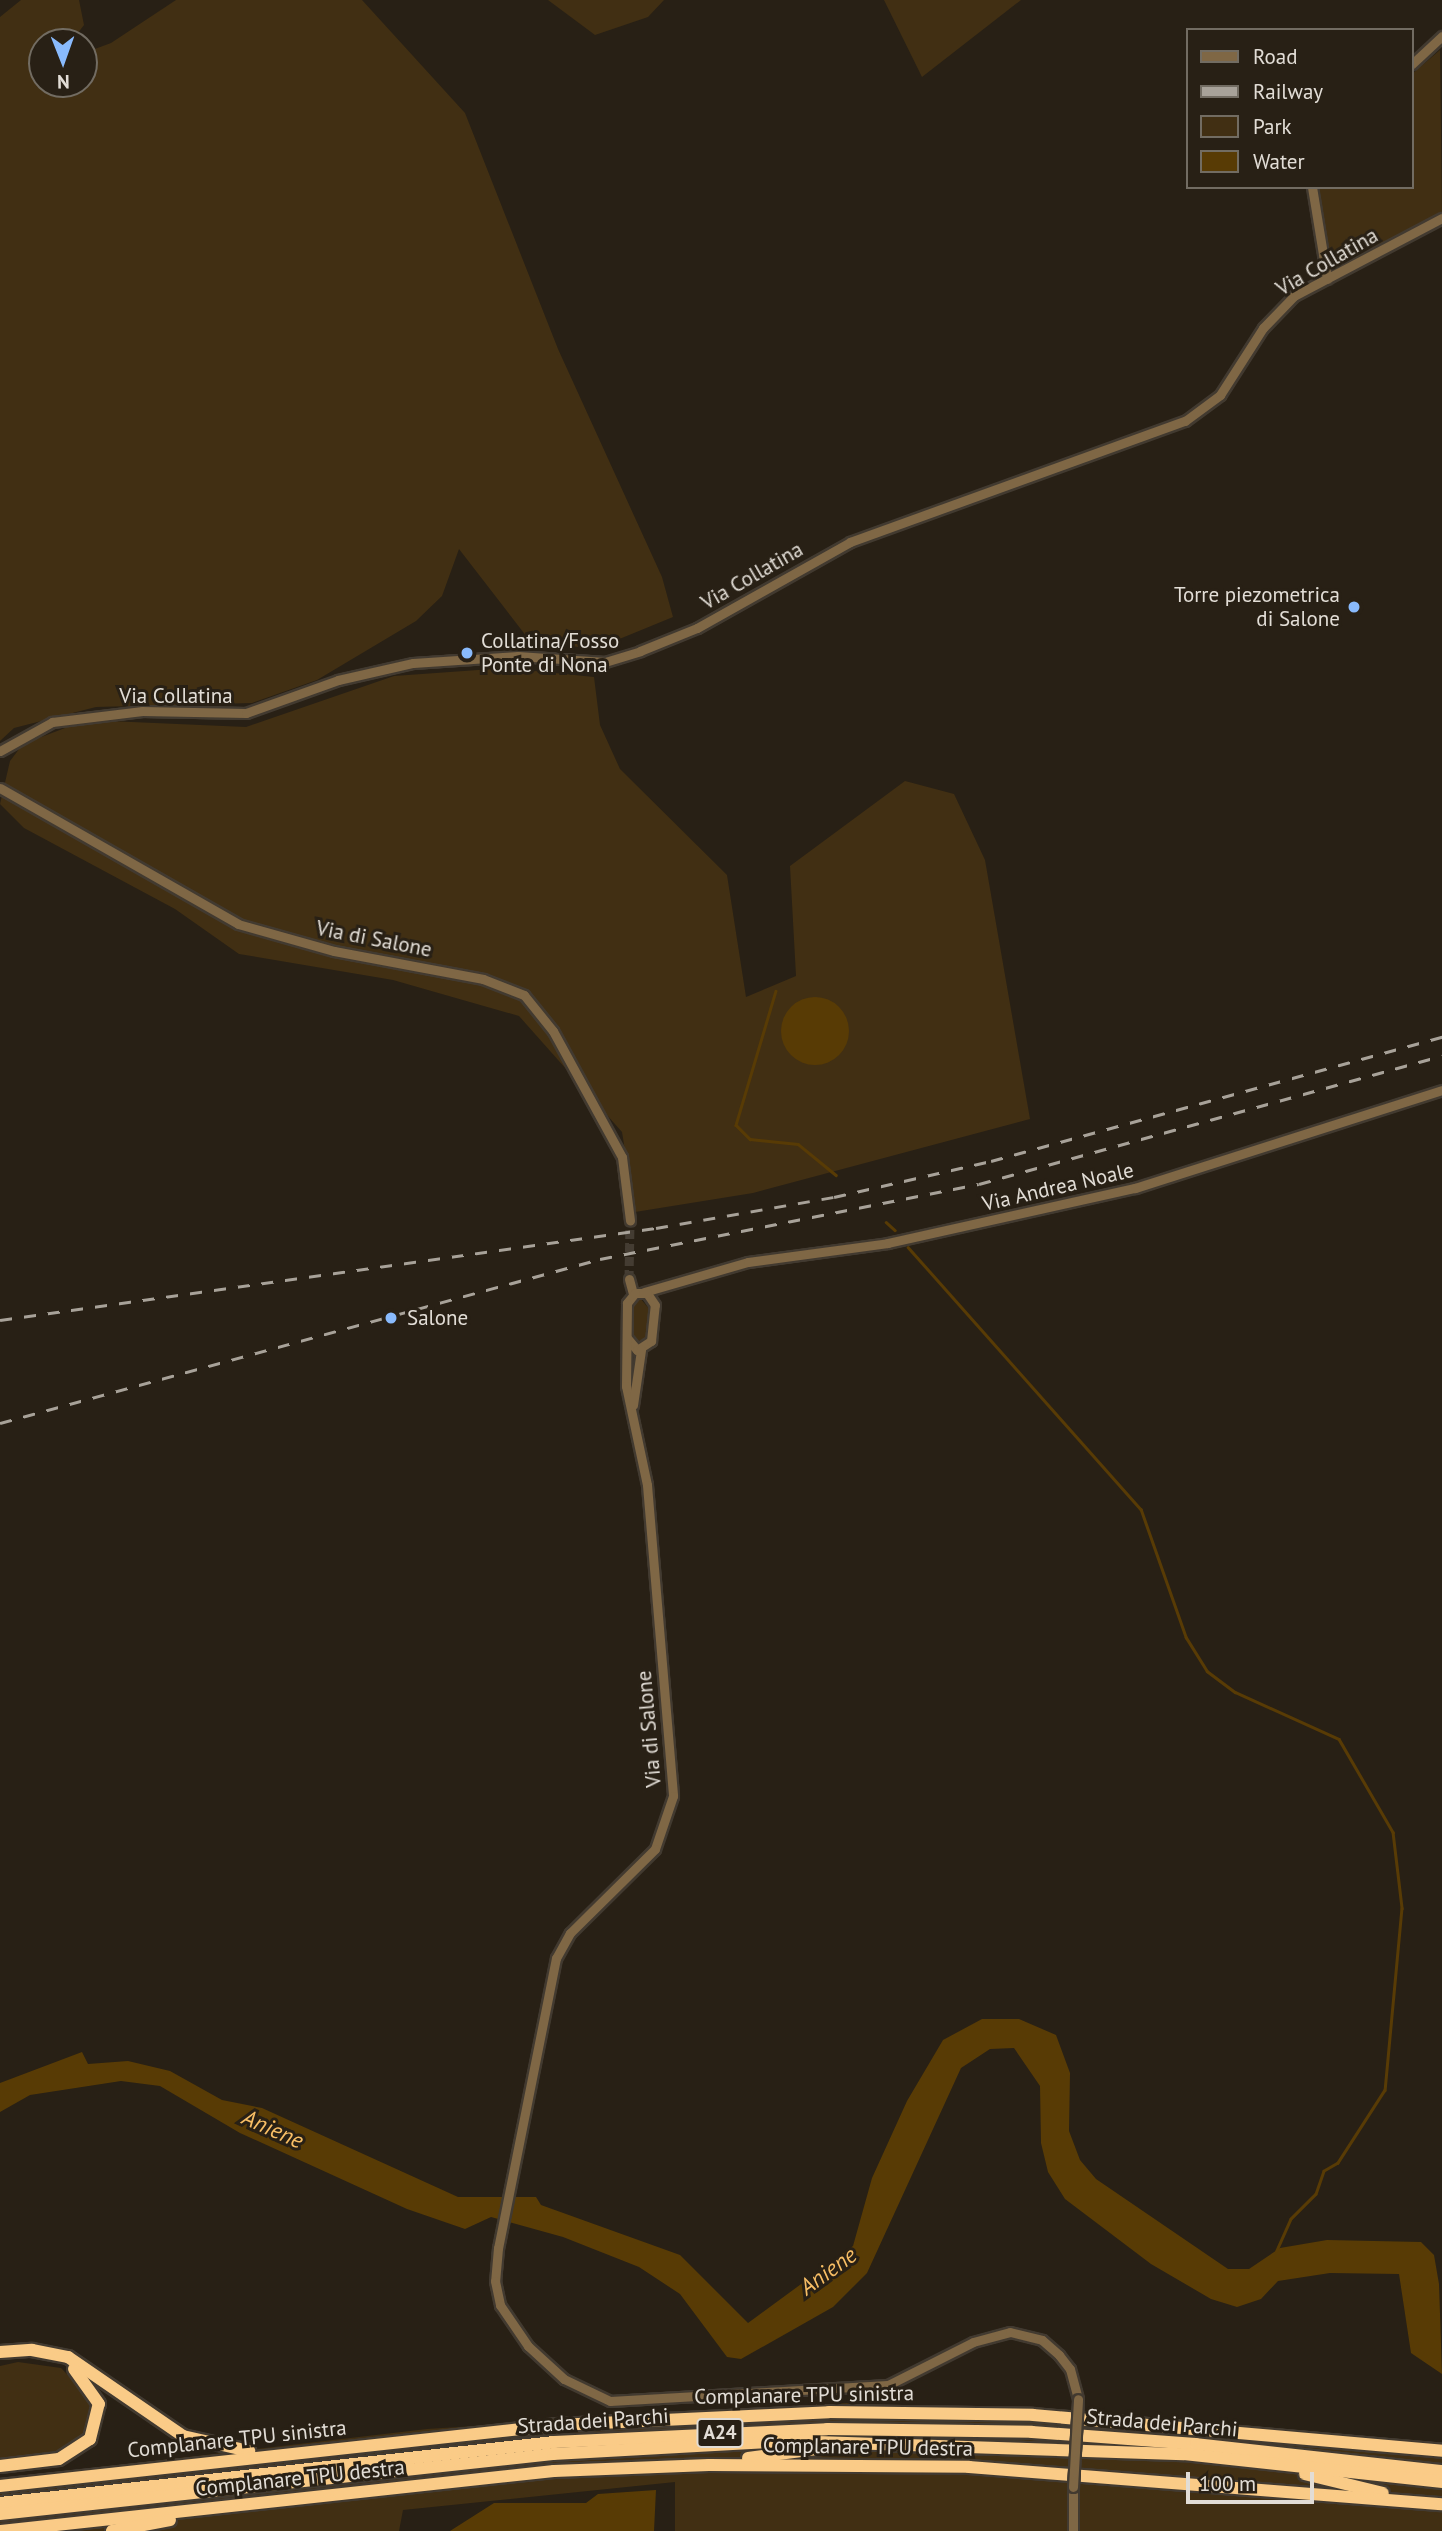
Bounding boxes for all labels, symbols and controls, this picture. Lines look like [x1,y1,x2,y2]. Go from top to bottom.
north arrow [28,28,98,98]
legend [1186,28,1414,189]
text: Road [1253,43,1297,70]
text: N [57,70,70,94]
text: Railway [1253,78,1323,105]
text: Park [1253,113,1292,140]
text: Water [1253,148,1305,175]
street label: Via Collatina [1272,223,1382,301]
street label: Via Collatina [697,537,807,615]
place label: Torre piezometrica di Salone [1174,582,1340,632]
marker: Torre piezometrica di Salone [1346,599,1362,615]
place label: Collatina/Fosso Ponte di Nona [481,628,619,678]
marker: Collatina/Fosso Ponte di Nona [459,645,475,661]
street label: Via Collatina [119,683,233,709]
street label: Via di Salone [314,915,434,963]
street label: Via Andrea Noale [980,1157,1136,1217]
place label: Salone [407,1305,468,1331]
marker: Salone [381,1308,401,1328]
street label: Via di Salone [631,1670,667,1788]
water label: Aniene [238,2103,308,2155]
water label: Aniene [794,2241,862,2301]
street label: Complanare TPU sinistra [694,2380,914,2410]
street label: Strada dei Parchi [517,2403,669,2439]
street label: Strada dei Parchi [1085,2404,1239,2442]
street label: Complanare TPU sinistra [126,2415,348,2463]
road number: A24 [696,2418,744,2448]
street label: Complanare TPU destra [762,2433,974,2461]
street label: Complanare TPU destra [194,2454,406,2502]
scale bar [1190,2458,1318,2502]
text: 100 m [1199,2470,1256,2497]

